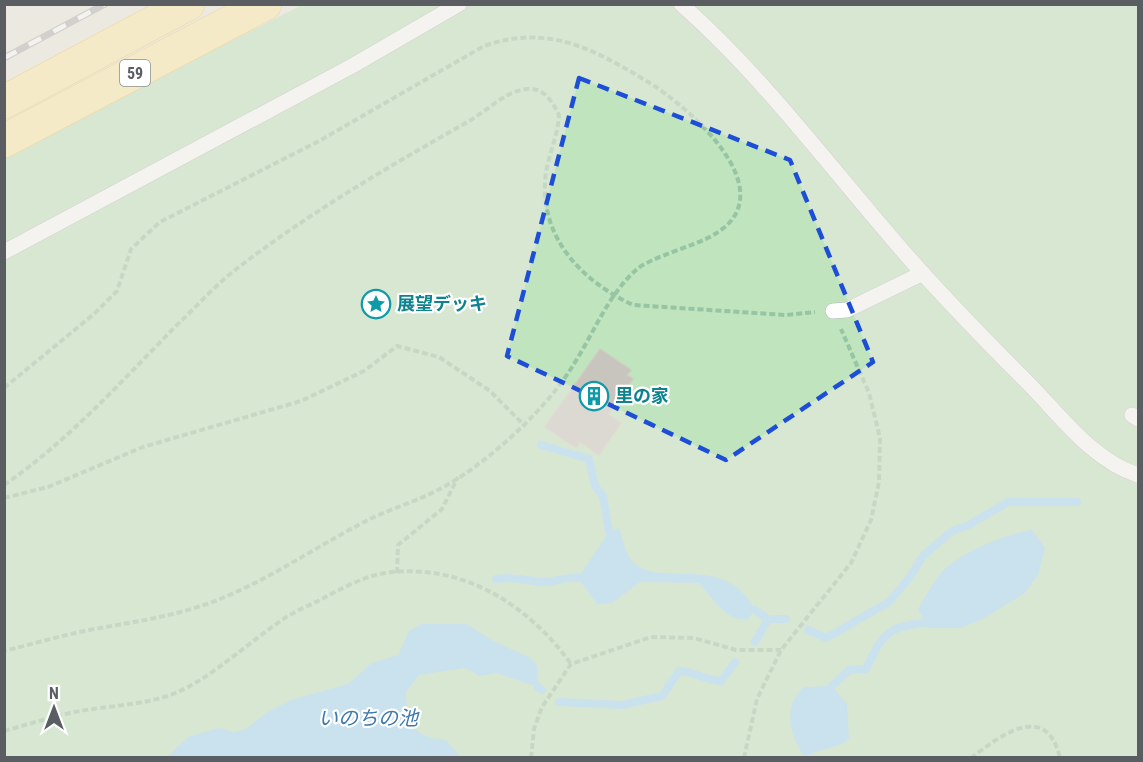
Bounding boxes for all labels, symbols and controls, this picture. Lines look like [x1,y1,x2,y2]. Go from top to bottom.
road number: 59 [120,60,150,86]
place icon: 展望デッキ [360,288,392,320]
place label: 展望デッキ [397,293,487,314]
building icon: 里の家 [578,380,610,412]
place label: 里の家 [615,385,669,406]
north arrow [24,678,84,738]
text: N [49,684,59,703]
water label: いのちの池 [318,706,420,730]

